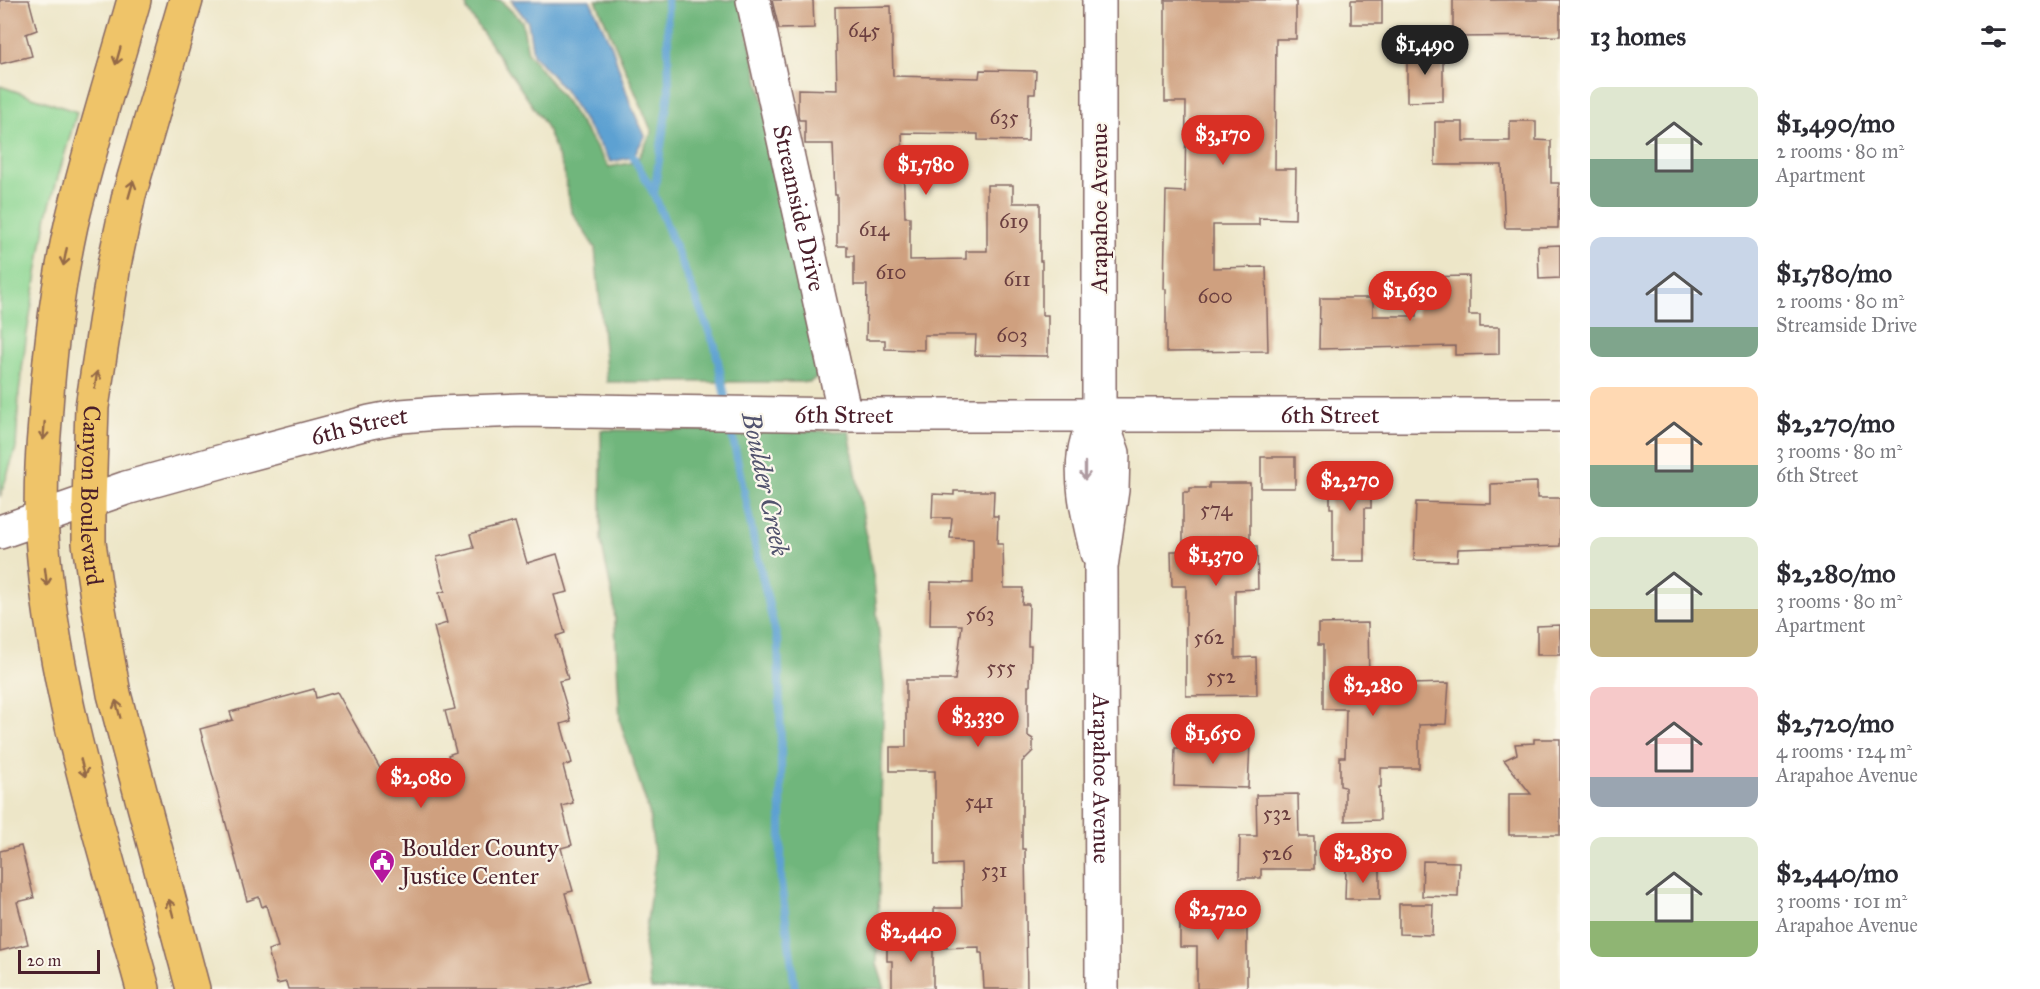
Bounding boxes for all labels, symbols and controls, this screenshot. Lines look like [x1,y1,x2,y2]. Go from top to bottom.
house number: 645 [848,17,880,43]
text: 13 homes [1590,20,1686,52]
icon: filters [1977,20,2010,53]
pin: $1,490 [1376,25,1474,76]
text: $1,490 [1396,32,1454,56]
one-way arrow [112,46,123,65]
house number: 635 [990,104,1019,130]
text: $1,490/mo [1776,107,1895,139]
icon: home [1638,111,1710,183]
pin: $3,170 [1174,115,1272,166]
street label: Streamside Drive [766,122,832,294]
text: $3,170 [1195,122,1251,146]
street label: Arapahoe Avenue [1084,123,1114,294]
text: 2 rooms · 80 m² [1776,139,1904,163]
pin: $1,780 [877,145,975,196]
text: $1,780 [898,152,954,176]
text: Apartment [1776,163,1865,187]
one-way arrow [126,180,137,199]
house number: 619 [999,208,1029,234]
house number: 614 [859,216,891,242]
one-way arrow [59,247,70,266]
text: $1,780/mo [1776,257,1892,289]
house number: 610 [875,259,907,285]
icon: home [1638,261,1710,333]
house number: 611 [1003,266,1031,292]
pin: $1,630 [1361,271,1459,322]
text: $1,630 [1383,278,1437,302]
house number: 600 [1197,283,1233,309]
text: 2 rooms · 80 m² [1776,289,1904,313]
text: Streamside Drive [1776,313,1917,337]
house number: 603 [996,322,1028,348]
one-way arrow [91,371,102,391]
street label: 6th Street [794,399,894,430]
street label: 6th Street [307,400,409,452]
street label: 6th Street [1280,400,1380,430]
street label: Canyon Boulevard [74,405,110,587]
text: $2,270/mo [1776,407,1895,439]
water label: Boulder Creek [735,408,797,559]
icon: home [1638,411,1710,483]
one-way arrow [38,420,49,440]
text: 3 rooms · 80 m² [1776,439,1902,463]
one-way arrow [1079,460,1091,480]
pin: $2,270 [1301,461,1399,512]
text: 6th Street [1776,463,1858,487]
text: $2,270 [1320,468,1380,492]
house number: 574 [1200,496,1233,522]
pin: $1,370 [1167,536,1265,587]
text: $1,370 [1188,543,1244,567]
text: $2,280/mo [1776,557,1896,589]
icon: home [1638,561,1710,633]
one-way arrow [41,567,52,587]
text: 3 rooms · 80 m² [1776,589,1902,613]
house number: 563 [966,601,994,627]
text: Apartment [1776,613,1865,637]
house number: 562 [1194,624,1225,650]
house number: 555 [986,654,1016,680]
house number: 552 [1206,663,1237,689]
pin: $2,280 [1324,666,1422,717]
text: $2,280 [1343,673,1403,697]
street label: Arapahoe Avenue [1086,693,1117,864]
pin: $3,330 [929,697,1027,748]
one-way arrow [112,700,123,719]
text: $3,330 [952,704,1004,728]
text: $2,720/mo [1776,707,1894,739]
icon: home [1638,711,1710,783]
pin: $1,650 [1164,714,1262,765]
text: $1,650 [1185,721,1241,745]
text: 4 rooms · 124 m² [1776,739,1912,763]
one-way arrow [78,758,89,777]
pin: $2,080 [372,758,470,809]
text: Arapahoe Avenue [1776,763,1918,787]
text: $2,080 [390,765,452,789]
house number: 541 [964,788,994,814]
house number: 532 [1263,800,1292,826]
place label: Boulder County Justice Center [398,833,559,891]
pin: $2,850 [1314,833,1412,884]
house number: 526 [1262,840,1294,866]
text: $2,850 [1333,840,1393,864]
public building icon: Boulder County Justice Center [367,847,397,885]
house number: 531 [981,857,1007,883]
text: $2,440/mo [1776,857,1898,889]
icon: home [1638,861,1710,933]
text: 3 rooms · 101 m² [1776,889,1907,913]
pin: $2,720 [1169,890,1267,941]
text: $2,720 [1189,897,1247,921]
one-way arrow [165,899,176,918]
pin: $2,440 [862,912,960,963]
text: Arapahoe Avenue [1776,913,1918,937]
text: $2,440 [880,919,942,943]
scale bar [18,947,100,974]
text: 20 m [27,951,61,970]

